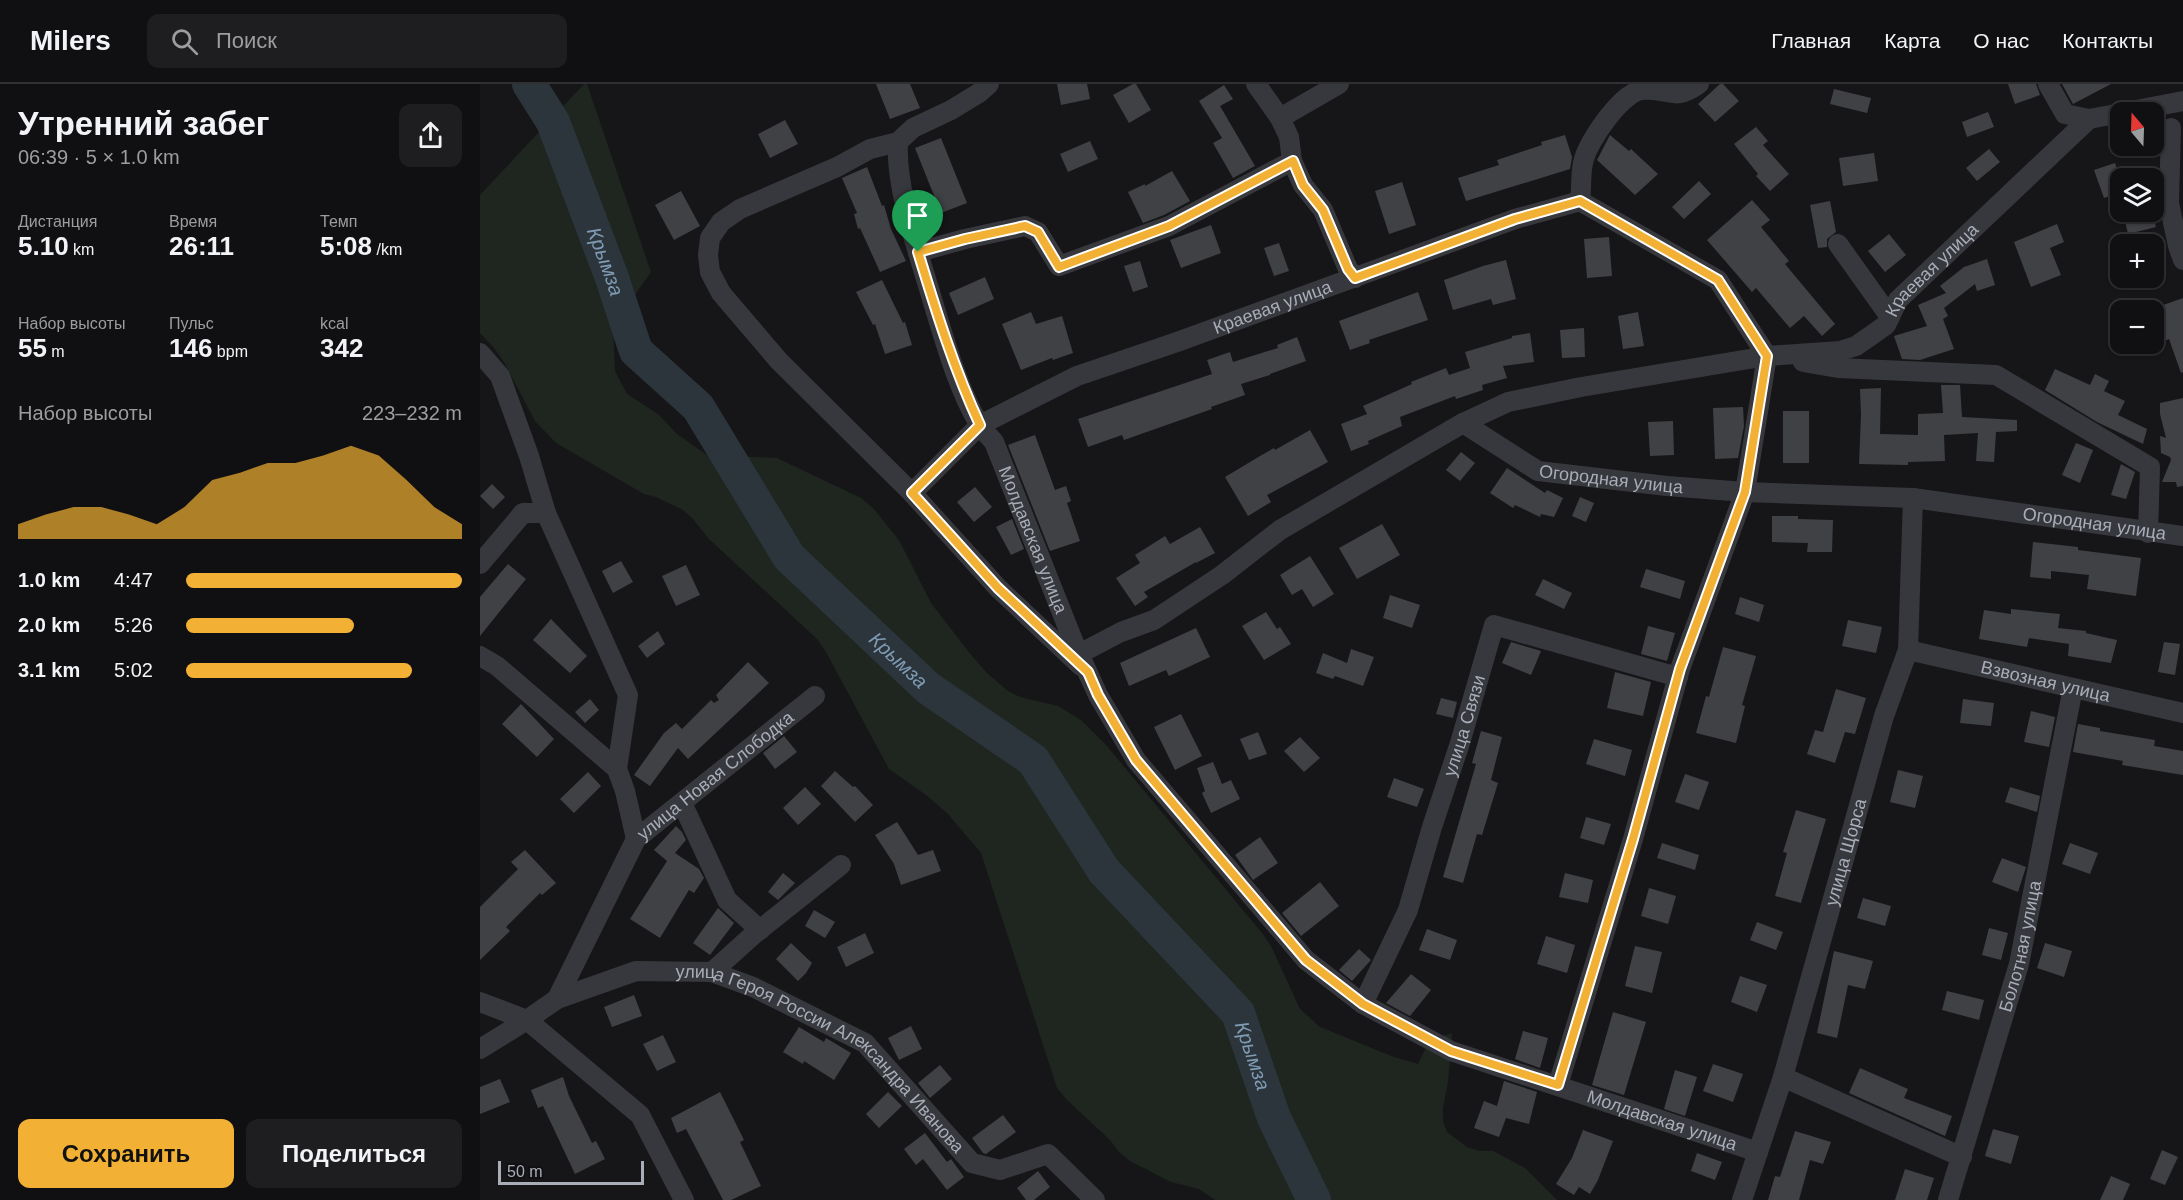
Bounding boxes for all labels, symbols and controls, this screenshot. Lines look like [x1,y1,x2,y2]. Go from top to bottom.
search box [147,14,567,68]
text: Milers [30,25,111,56]
icon: search [168,25,201,58]
text: Поиск [216,28,277,53]
text: Главная [1771,29,1851,52]
text: Карта [1884,29,1940,52]
text: О нас [1973,29,2029,52]
text: Контакты [2062,29,2153,52]
north arrow [2110,102,2164,156]
map controls [2110,102,2164,354]
button: share [399,104,462,167]
text: Утренний забег [18,105,270,142]
text: 06:39 · 5 × 1.0 km [18,146,180,168]
button: layers [2110,168,2164,222]
pin [892,190,943,252]
icon: arrive [901,199,934,232]
text: Дистанция [18,213,97,230]
text: Время [169,213,217,230]
text: Темп [320,213,357,230]
street label: Краевая улица [1881,219,1983,320]
water label: Крымза [583,224,628,298]
text: 5.10 [18,231,69,261]
text: 26:11 [169,231,234,261]
text: 5:08 [320,231,372,261]
button: + [2110,234,2164,288]
text: km [69,241,94,258]
text: /km [372,241,402,258]
street label: Краевая улица [1211,276,1335,338]
button: − [2110,300,2164,354]
text: Набор высоты [18,315,125,332]
text: Пульс [169,315,214,332]
text: kcal [320,315,348,332]
text: 55 [18,333,47,363]
text: 146 [169,333,212,363]
text: 342 [320,333,363,363]
text: m [47,343,65,360]
text: bpm [212,343,248,360]
text: Набор высоты [18,402,152,424]
text: 223–232 m [362,402,462,424]
street label: Огородная улица [1538,461,1685,497]
street label: Молдавская улица [995,463,1072,617]
street label: Огородная улица [2022,504,2168,544]
text: 1.0 km [18,569,80,591]
text: 4:47 [114,569,153,591]
text: 2.0 km [18,614,80,636]
text: 5:26 [114,614,153,636]
water label: Крымза [865,628,932,693]
street label: Взвозная улица [1979,657,2113,706]
text: 3.1 km [18,659,80,681]
text: 5:02 [114,659,153,681]
street label: улица Связи [1440,673,1489,779]
street label: улица Новая Слободка [633,707,798,844]
street label: улица Щорса [1821,795,1871,908]
street label: Болотная улица [1995,878,2045,1014]
street label: улица Героя России Александра Иванова [675,962,969,1158]
water label: Крымза [1231,1018,1275,1093]
street label: Молдавская улица [1584,1086,1741,1155]
button: Сохранить [18,1119,234,1188]
button: Поделиться [246,1119,462,1188]
scale bar [498,1158,644,1186]
text: 50 m [507,1163,543,1180]

